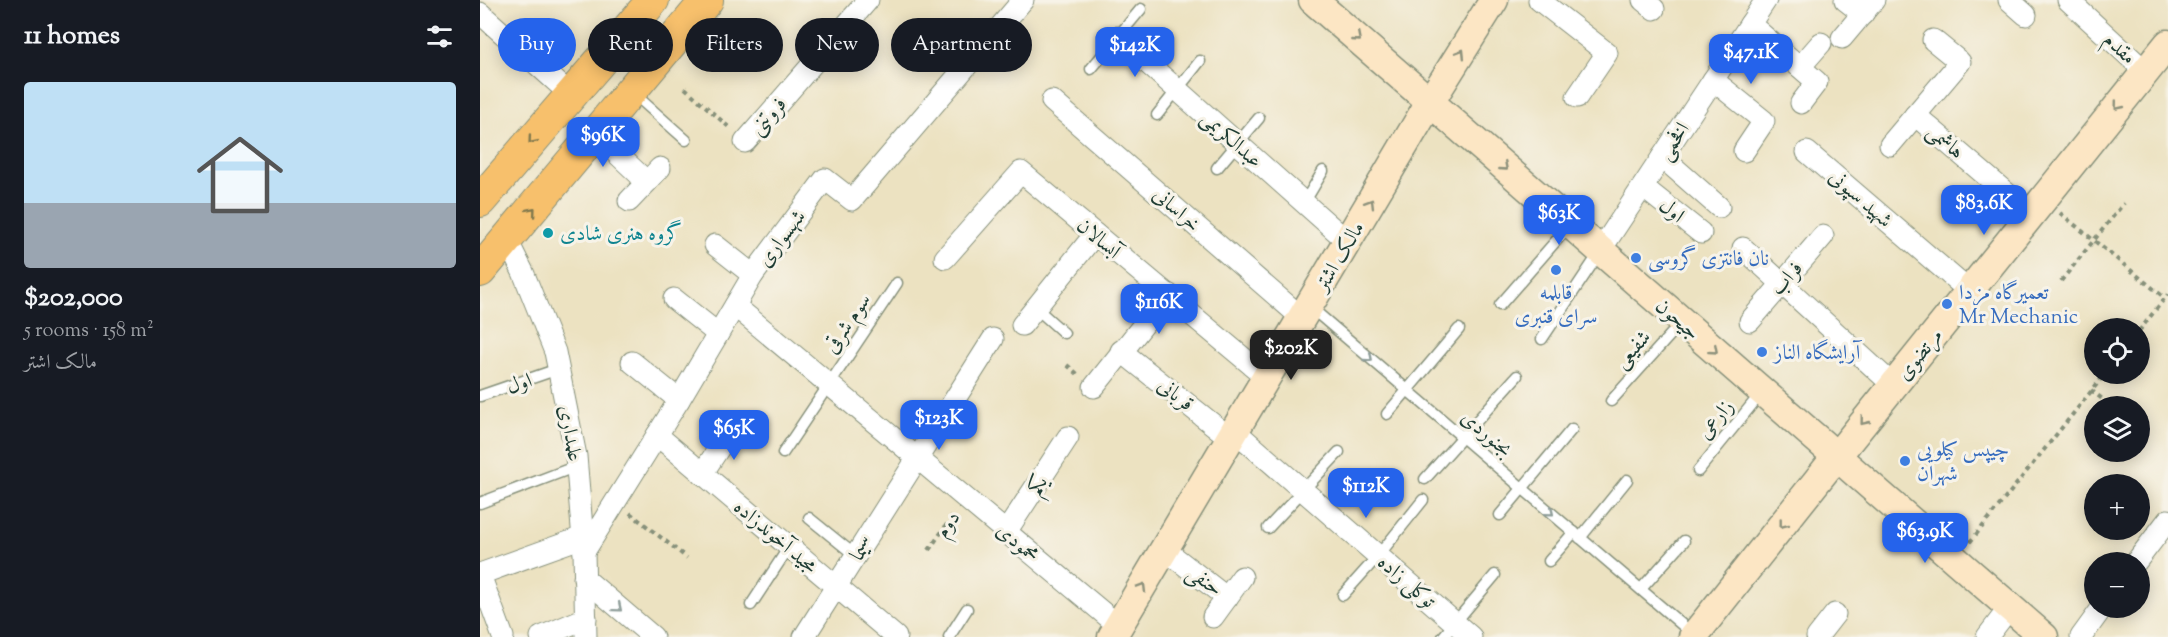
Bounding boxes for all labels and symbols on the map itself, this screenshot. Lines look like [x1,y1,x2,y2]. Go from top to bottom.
street label: مقدم [2095,26,2142,73]
pin: $142K [1093,27,1177,78]
one-way arrow [1350,31,1361,42]
pin: $47.1K [1702,34,1800,85]
one-way arrow [1454,49,1466,59]
street label: فروتنی [744,91,795,143]
one-way arrow [2115,99,2126,110]
street label: عبدالکریمی [1193,104,1268,176]
pin: $96K [567,117,639,168]
street label: افخمی [1651,117,1698,167]
street label: هاشمی [1919,118,1970,167]
one-way arrow [529,133,540,144]
one-way arrow [1497,160,1508,171]
street label: شهید سپونی [1821,163,1898,236]
street label: خراسانی [1145,181,1206,240]
pin: $83.6K [1935,185,2033,236]
street label: اول [1651,192,1690,231]
pin: $63K [1523,195,1595,246]
one-way arrow [1363,199,1375,209]
street label: شهسواری [751,204,814,274]
one-way arrow [524,207,535,218]
street label: آبسالان [1069,212,1128,269]
street label: مالک اشتر [1307,216,1373,299]
place label: گروه هنری شادی [560,219,682,250]
marker: گروه هنری شادی [541,226,555,240]
place label: نان فانتزی گروسی [1648,244,1769,275]
marker: نان فانتزی گروسی [1629,251,1643,265]
street label: فراب [1764,255,1811,303]
marker: قابلمه سرای قنبری [1549,263,1563,277]
place label: قابلمه سرای قنبری [1515,279,1597,333]
place label: تعمیرگاه مزدا Mr Mechanic [1959,279,2078,333]
pin: $116K [1117,284,1201,335]
street label: سوم شرقی [818,288,881,361]
street label: جیحون [1648,292,1706,349]
marker: تعمیرگاه مزدا Mr Mechanic [1940,297,1954,311]
street label: مرتضوی [1890,323,1951,388]
street label: شفیعی [1608,324,1659,377]
pin: $202K [1249,330,1333,381]
place label: آرایشگاه الناز [1772,339,1863,369]
one-way arrow [1707,343,1718,354]
marker: آرایشگاه الناز [1755,345,1769,359]
one-way arrow [1362,351,1373,362]
street label: اول [503,367,537,403]
street label: قربانی [1150,372,1200,420]
street label: زارعی [1691,394,1742,447]
pin: $123K [897,400,981,451]
street label: علمداری [549,403,589,464]
street label: بجنوردی [1453,404,1518,465]
pin: $65K [698,410,770,461]
one-way arrow [1861,415,1872,426]
place label: چیپس کیلویی شهران [1917,436,2009,490]
marker: چیپس کیلویی شهران [1898,454,1912,468]
pin: $112K [1324,468,1408,519]
street label: یکم [1021,469,1059,504]
street label: مجید آخوندزاده [726,493,823,582]
one-way arrow [1543,504,1554,515]
street label: دوم [929,505,970,545]
pin: $63.9K [1876,513,1974,564]
street label: محمودی [989,517,1045,571]
one-way arrow [1779,517,1790,528]
street label: سیما [843,531,882,568]
street label: توکلی زاده [1370,549,1442,617]
street label: حنفی [1180,559,1228,605]
one-way arrow [1134,583,1146,593]
one-way arrow [611,600,622,611]

